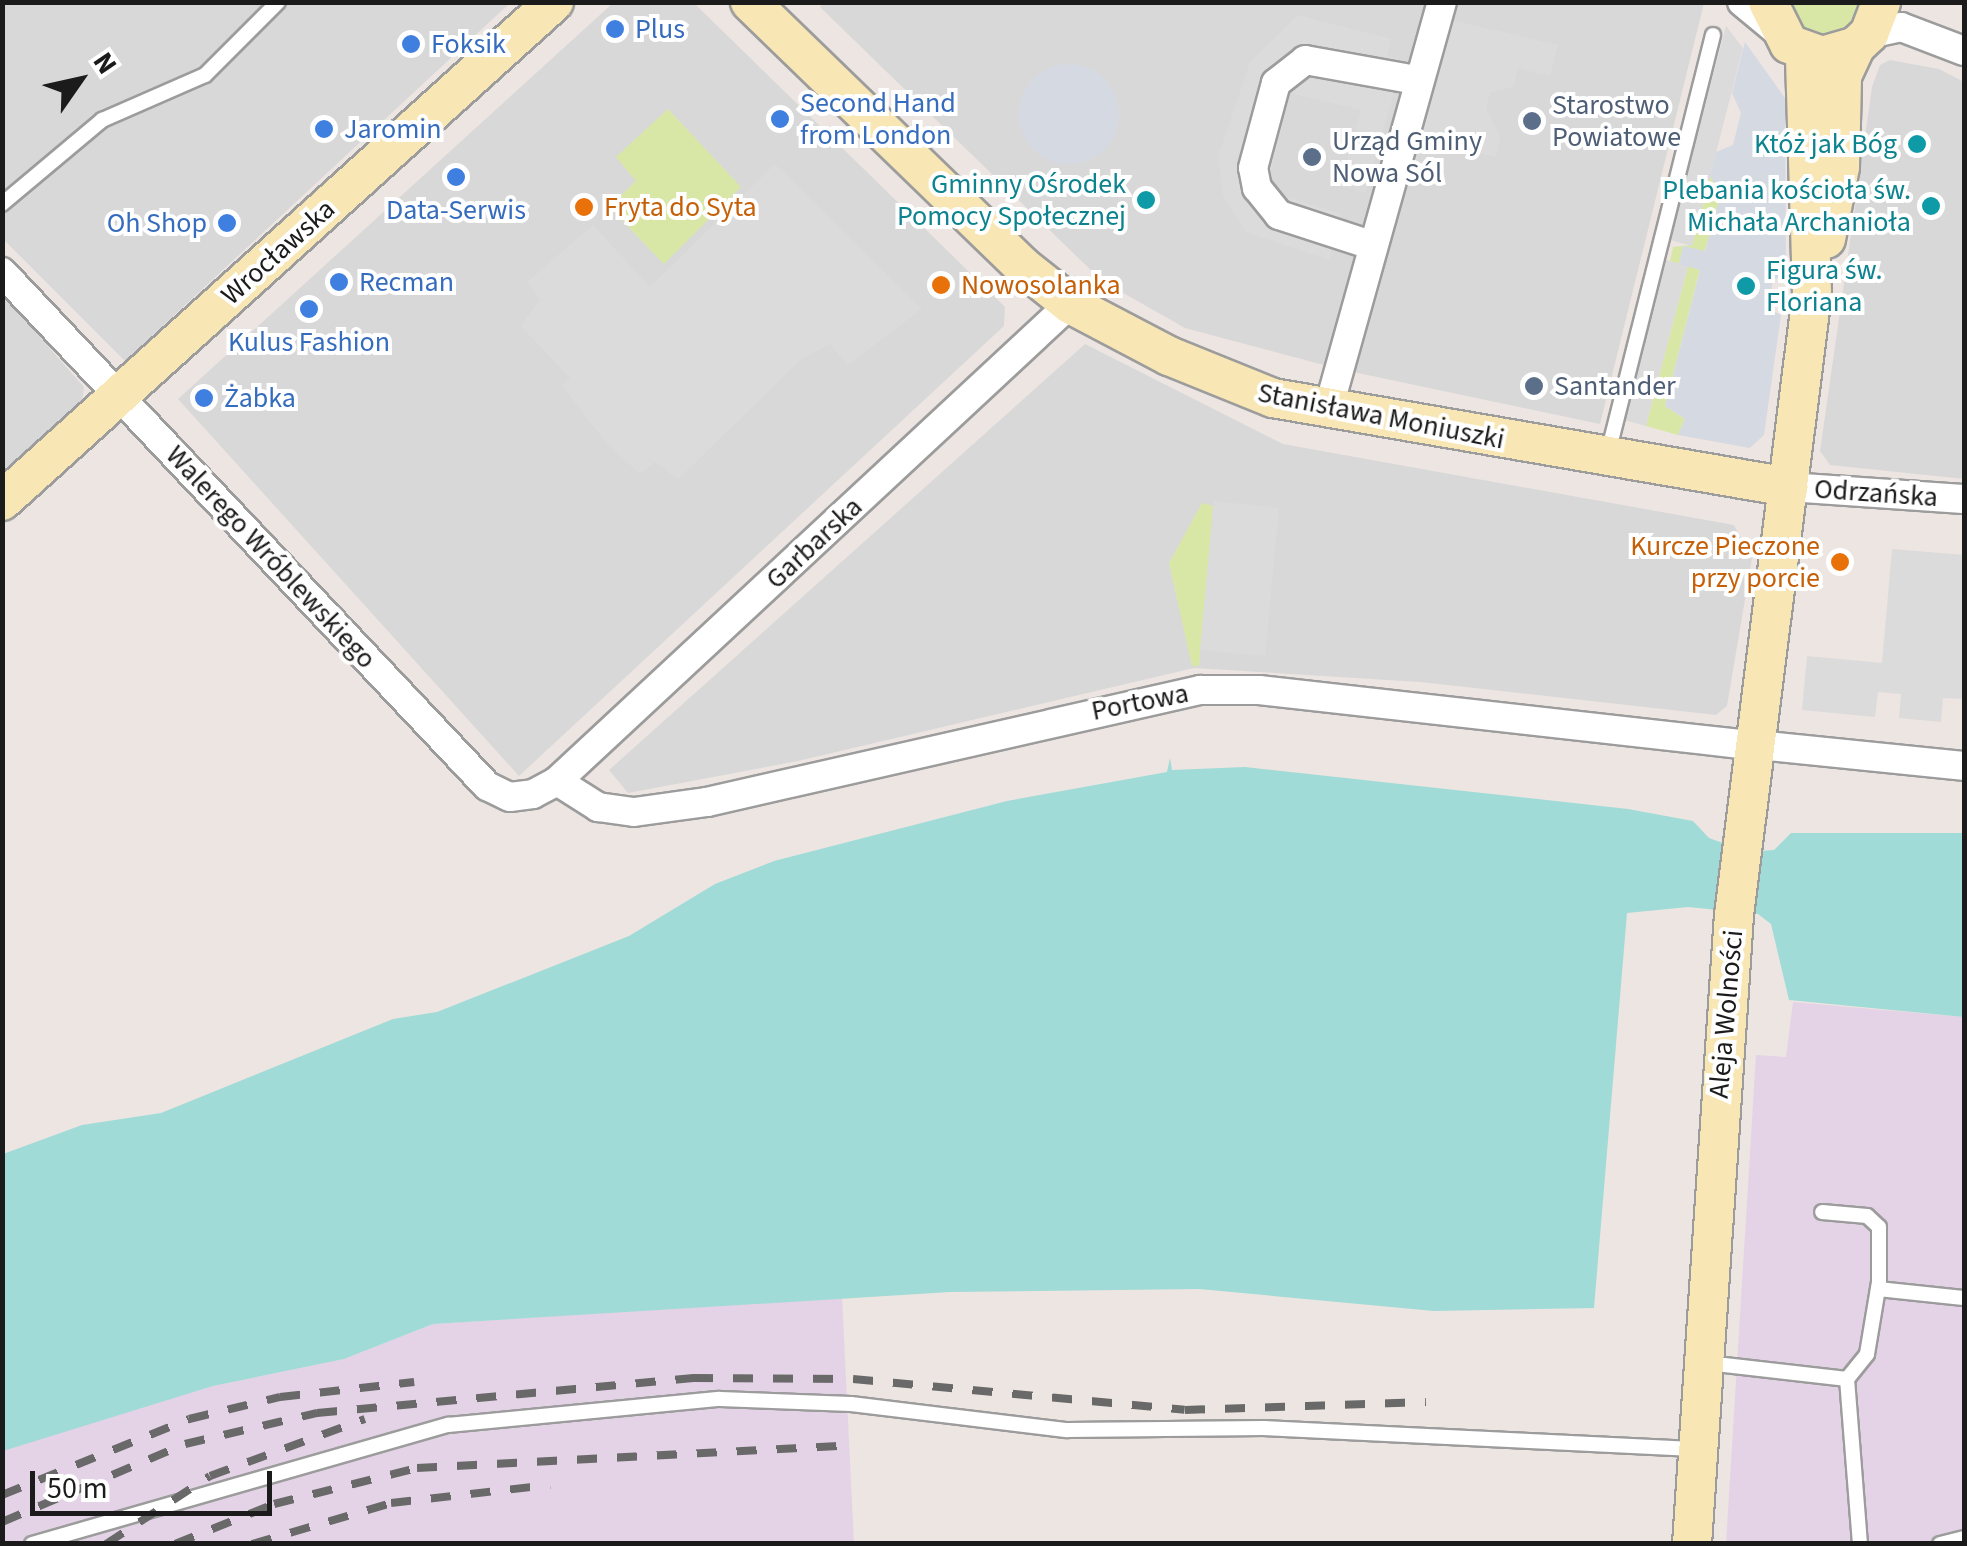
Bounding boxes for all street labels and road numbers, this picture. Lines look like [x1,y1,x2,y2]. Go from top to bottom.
street label: Wrocławska [214,192,342,312]
street label: Stanisława Moniuszki [1255,376,1507,456]
street label: Walerego Wróblewskiego [159,439,383,675]
street label: Odrzańska [1813,472,1939,514]
street label: Garbarska [759,490,869,596]
street label: Portowa [1089,676,1191,728]
street label: Aleja Wolności [1702,928,1750,1100]

